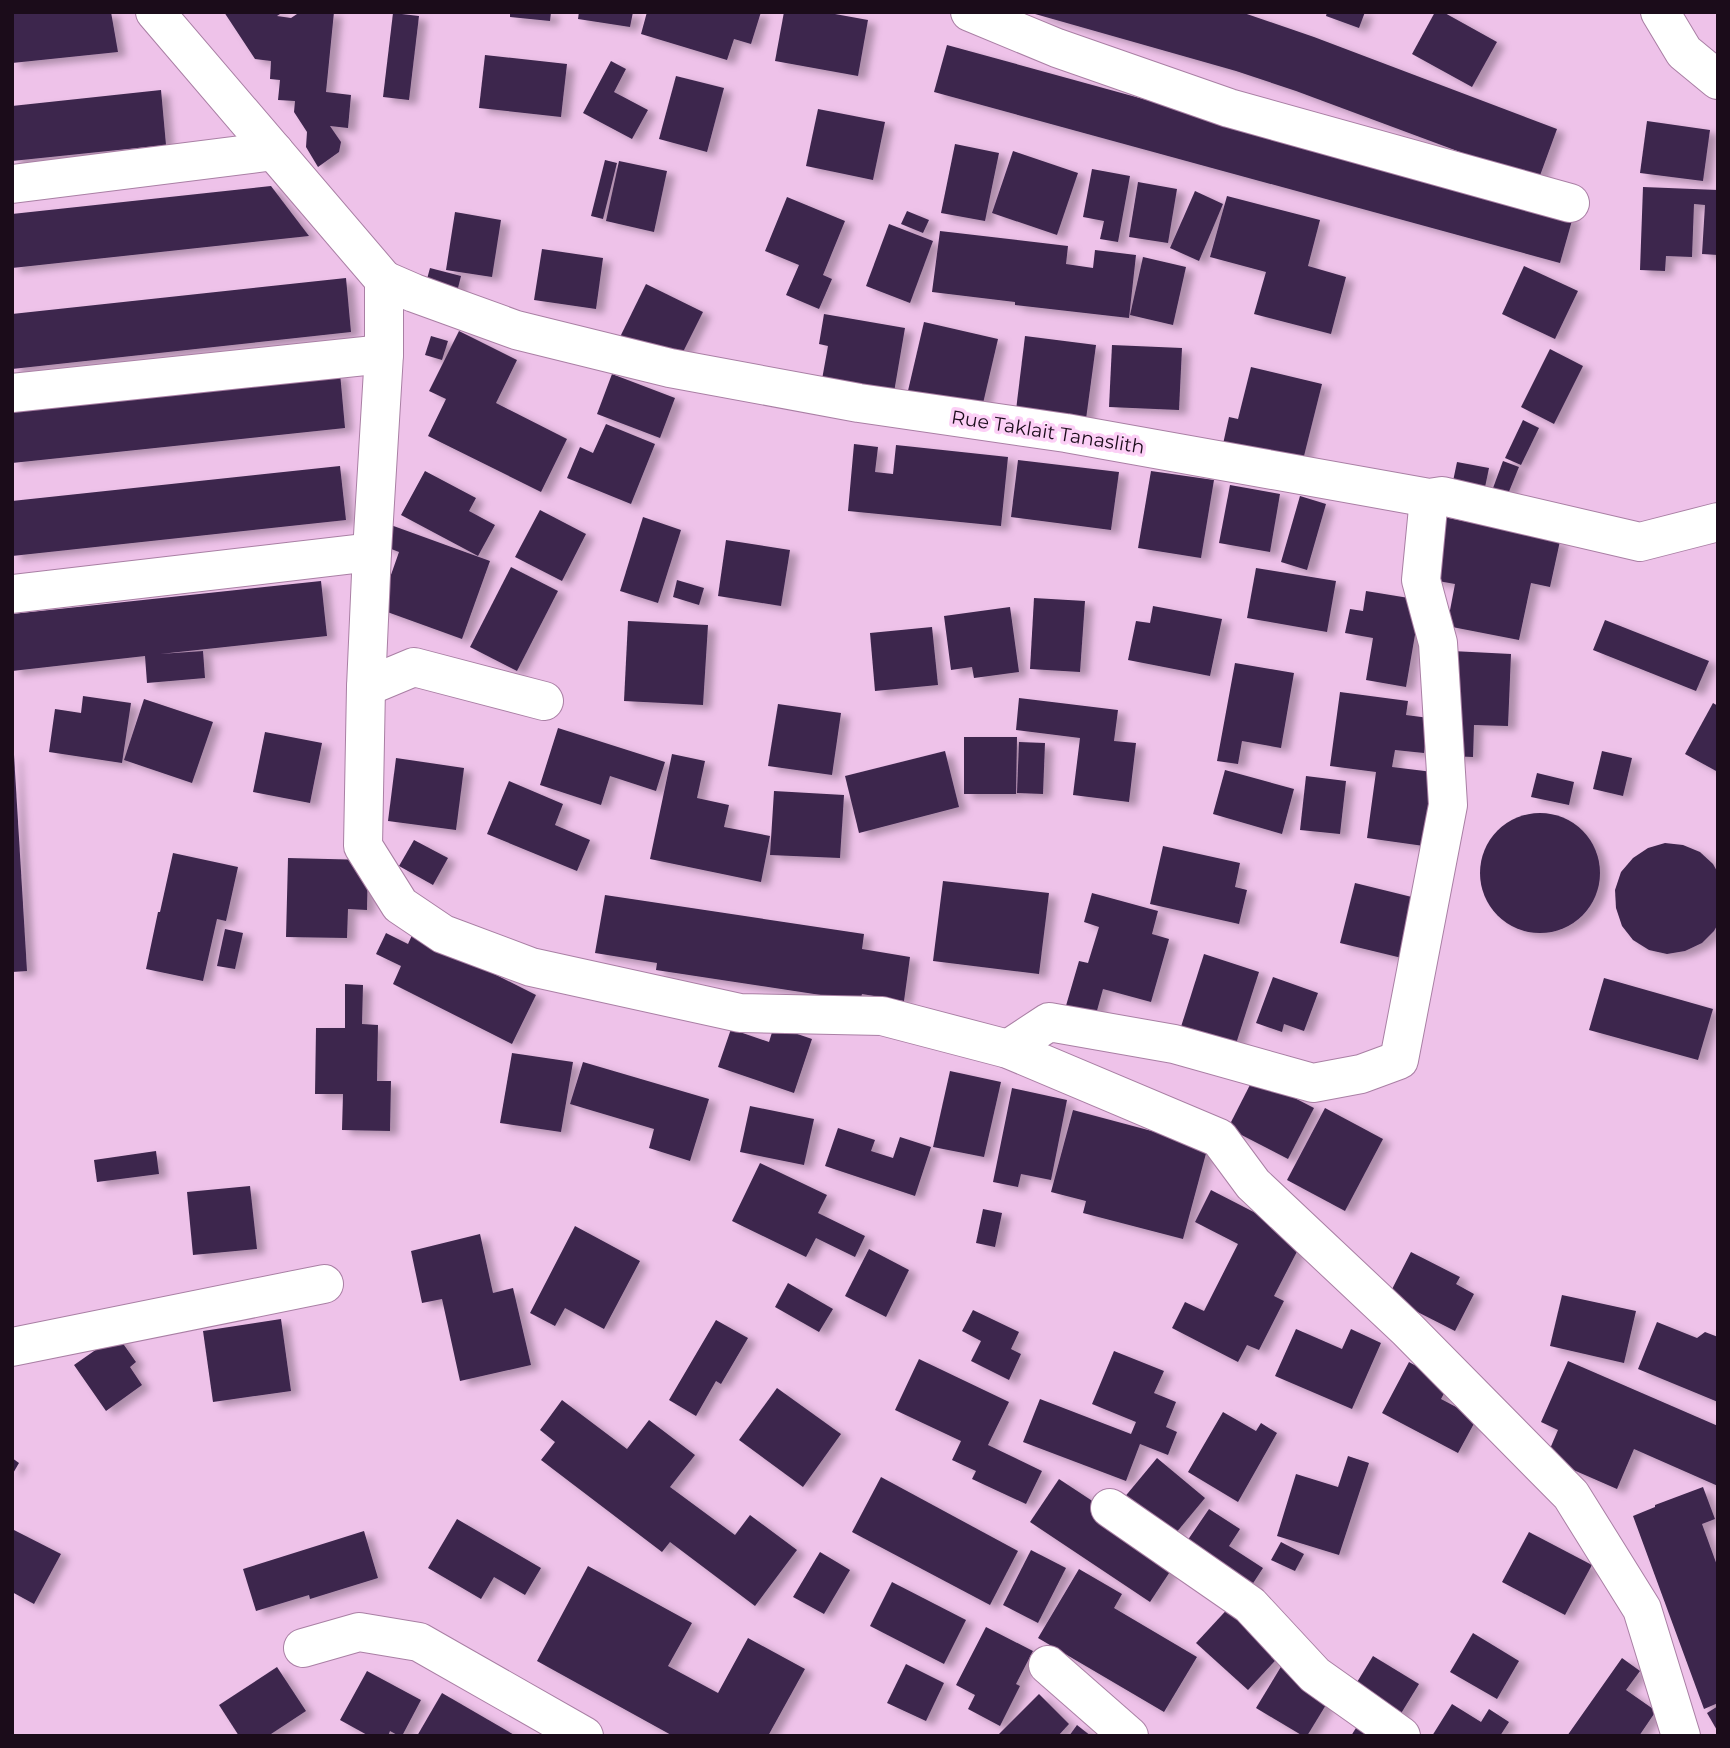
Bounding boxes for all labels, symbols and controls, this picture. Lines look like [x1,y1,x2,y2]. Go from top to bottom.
street label: Rue Taklait Tanaslith [950,405,1146,459]

